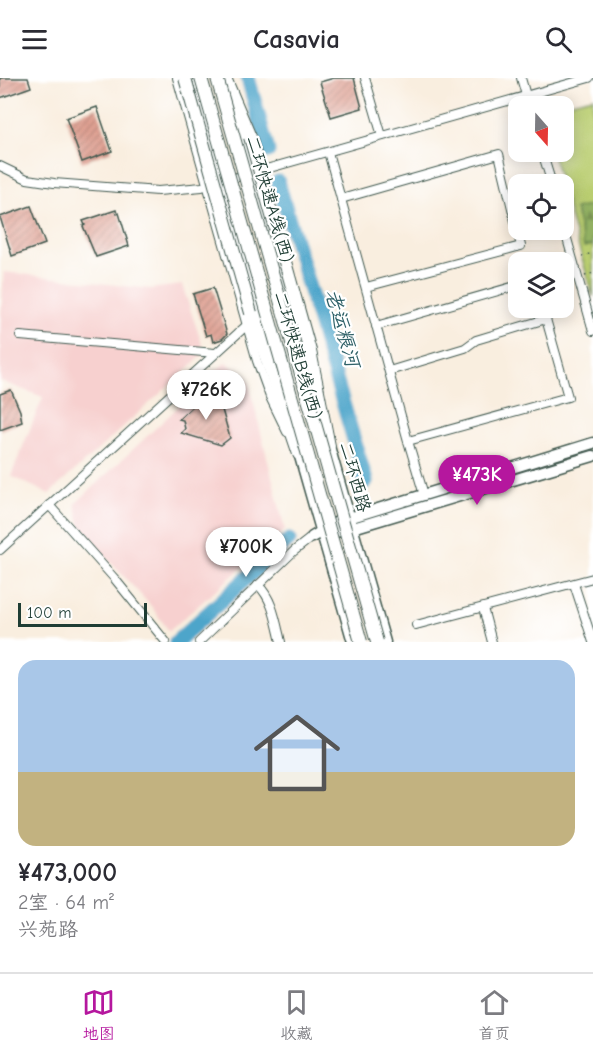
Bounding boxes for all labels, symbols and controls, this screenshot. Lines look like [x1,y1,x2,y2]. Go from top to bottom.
icon: menu [18,23,51,56]
icon: search [542,23,575,56]
text: Casavia [253,24,340,55]
north arrow [508,96,574,162]
map controls [508,96,574,318]
street label: 二环快速A线(西) [241,133,298,265]
button: locate [508,174,574,240]
button: layers [508,252,574,318]
water label: 老运粮河 [320,287,365,373]
street label: 二环快速B线(西) [269,289,326,421]
pin: ¥726K [164,370,248,421]
text: ¥726K [181,378,231,401]
street label: 二环西路 [335,440,375,515]
pin: ¥473K [435,455,519,506]
text: ¥473K [452,463,502,486]
pin: ¥700K [204,527,288,578]
text: ¥700K [220,535,272,558]
scale bar [18,600,147,628]
text: 100 m [27,604,71,622]
icon: home [243,699,351,807]
text: ¥473,000 [18,858,117,888]
text: 2室 · 64 m² [18,891,114,914]
text: 兴苑路 [18,918,78,941]
tab: 地图 [82,986,115,1044]
tab: 收藏 [280,986,313,1044]
tab: 首页 [478,986,511,1044]

